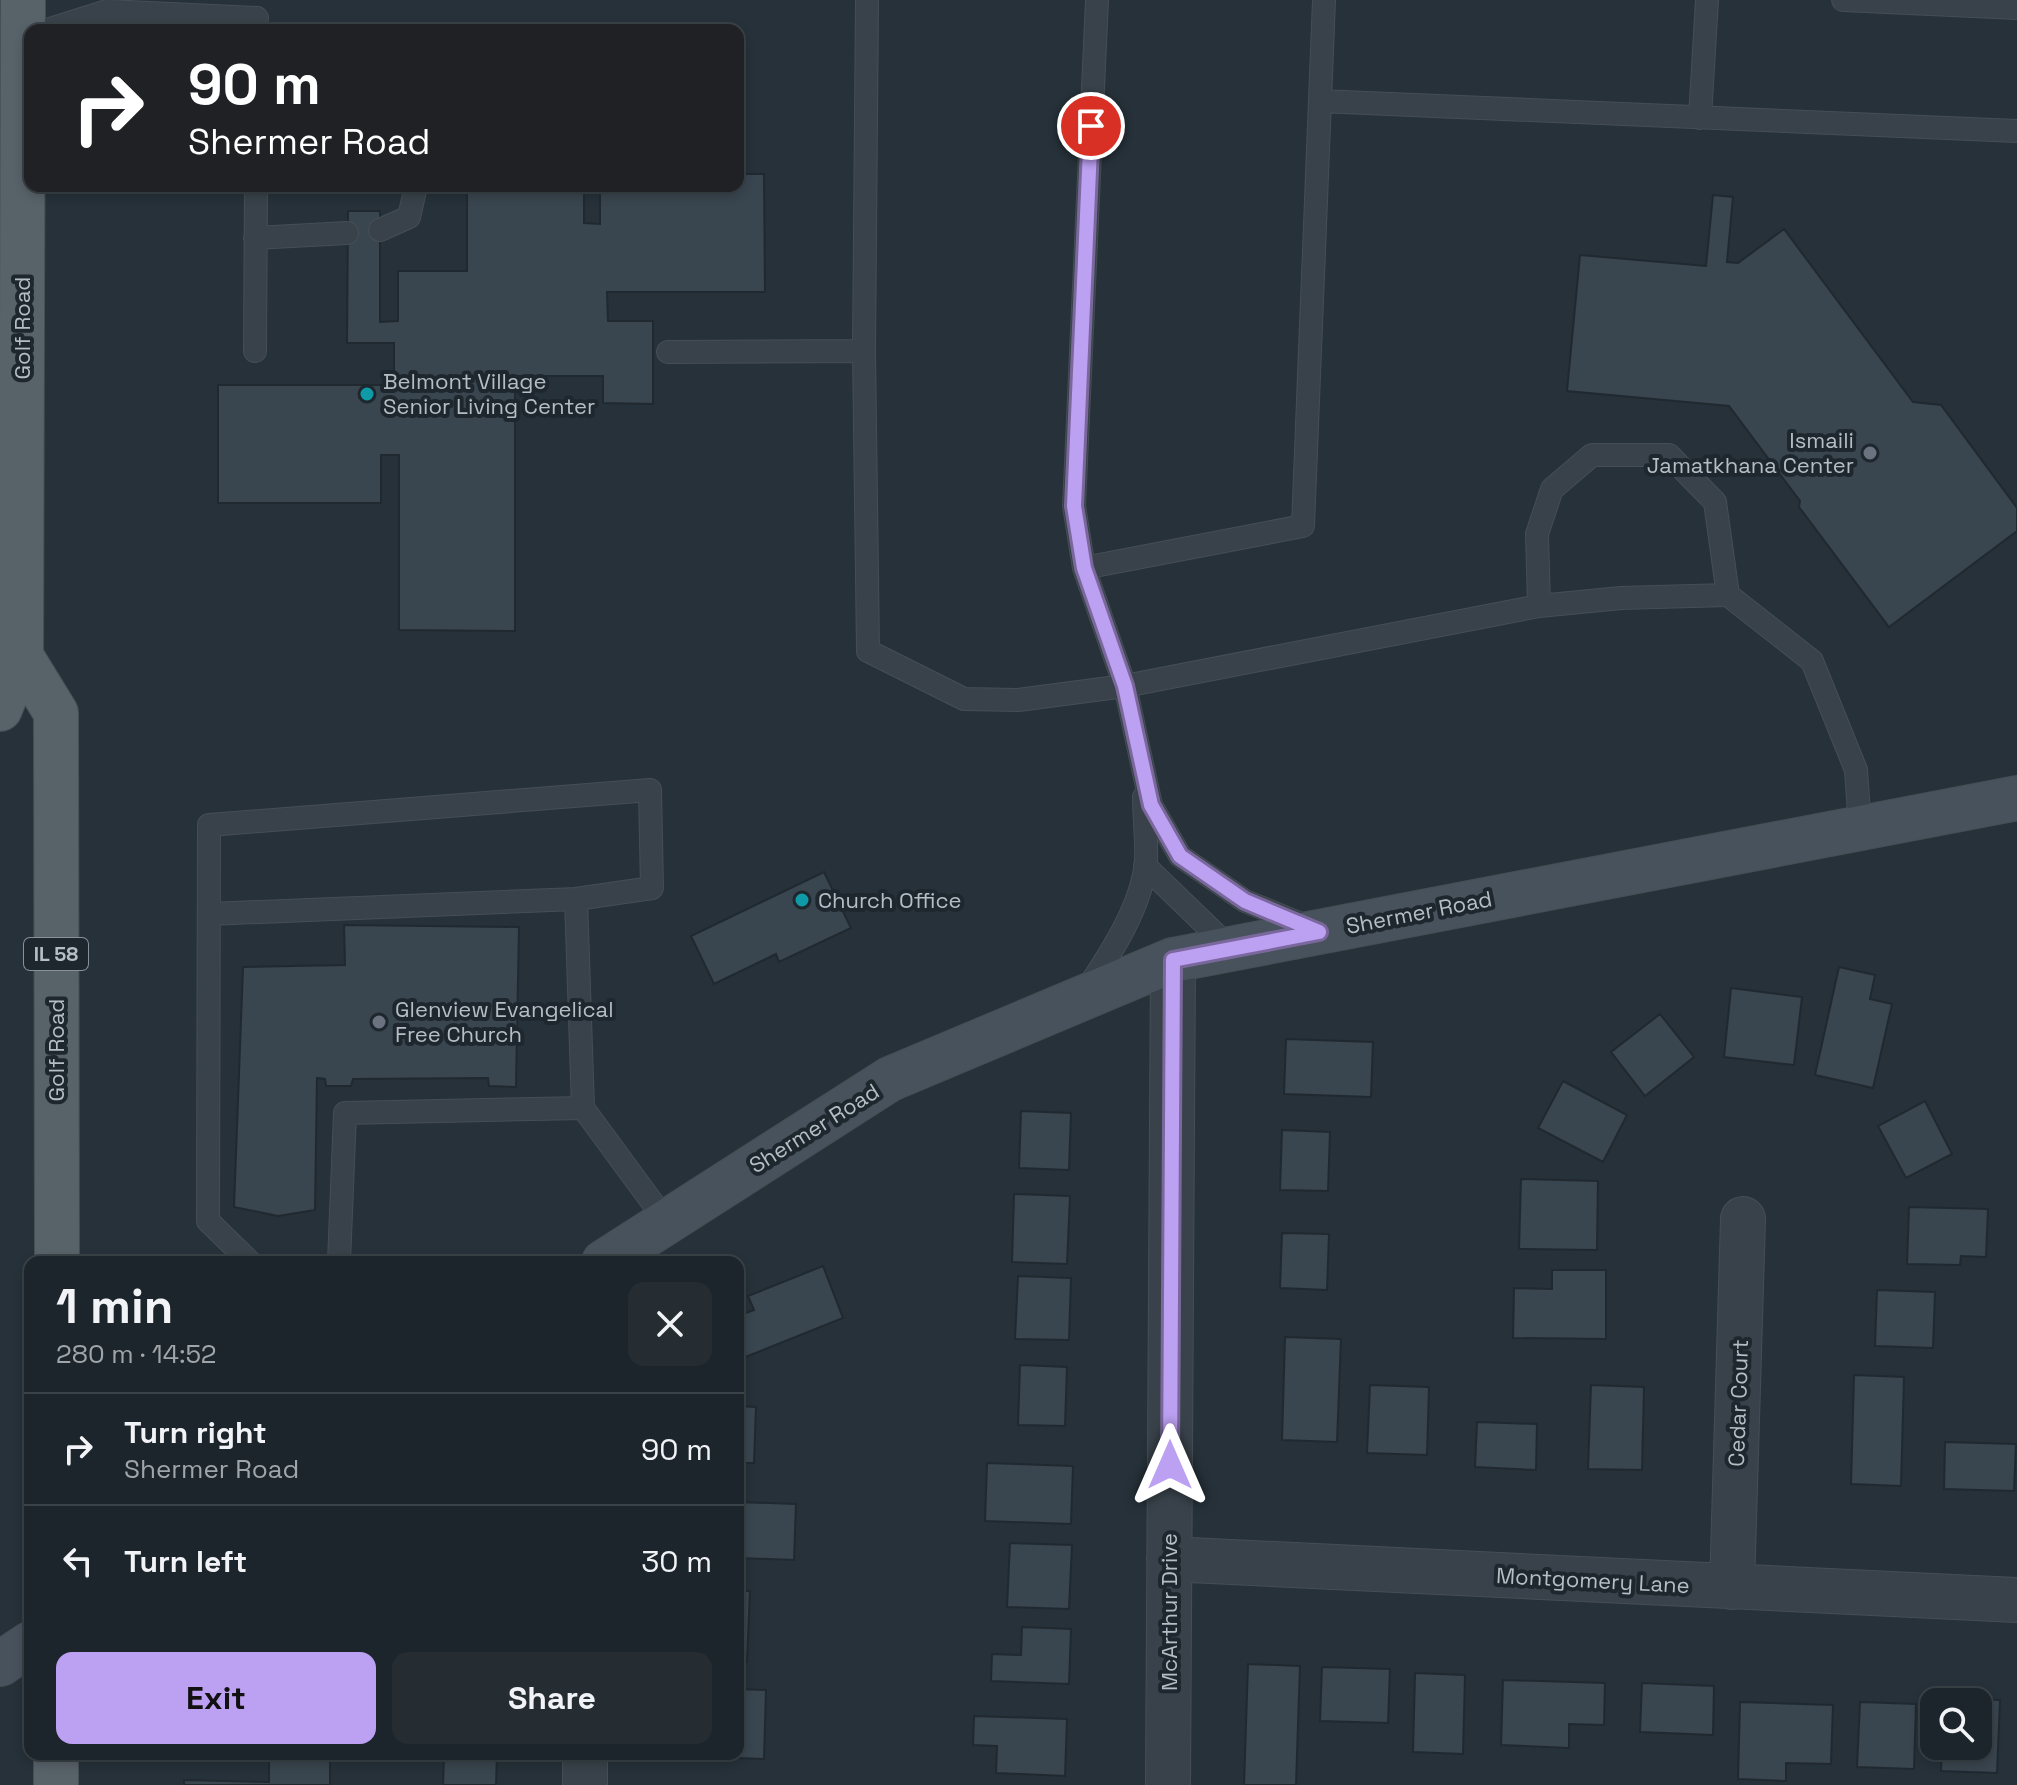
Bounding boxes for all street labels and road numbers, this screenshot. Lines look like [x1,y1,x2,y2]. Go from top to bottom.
street label: Golf Road [8,277,36,379]
street label: Shermer Road [1344,884,1494,940]
road number: IL 58 [24,938,88,970]
street label: Golf Road [42,999,70,1101]
street label: Shermer Road [744,1077,884,1179]
street label: Cedar Court [1722,1339,1754,1467]
street label: McArthur Drive [1155,1533,1183,1691]
street label: Montgomery Lane [1496,1561,1690,1599]

